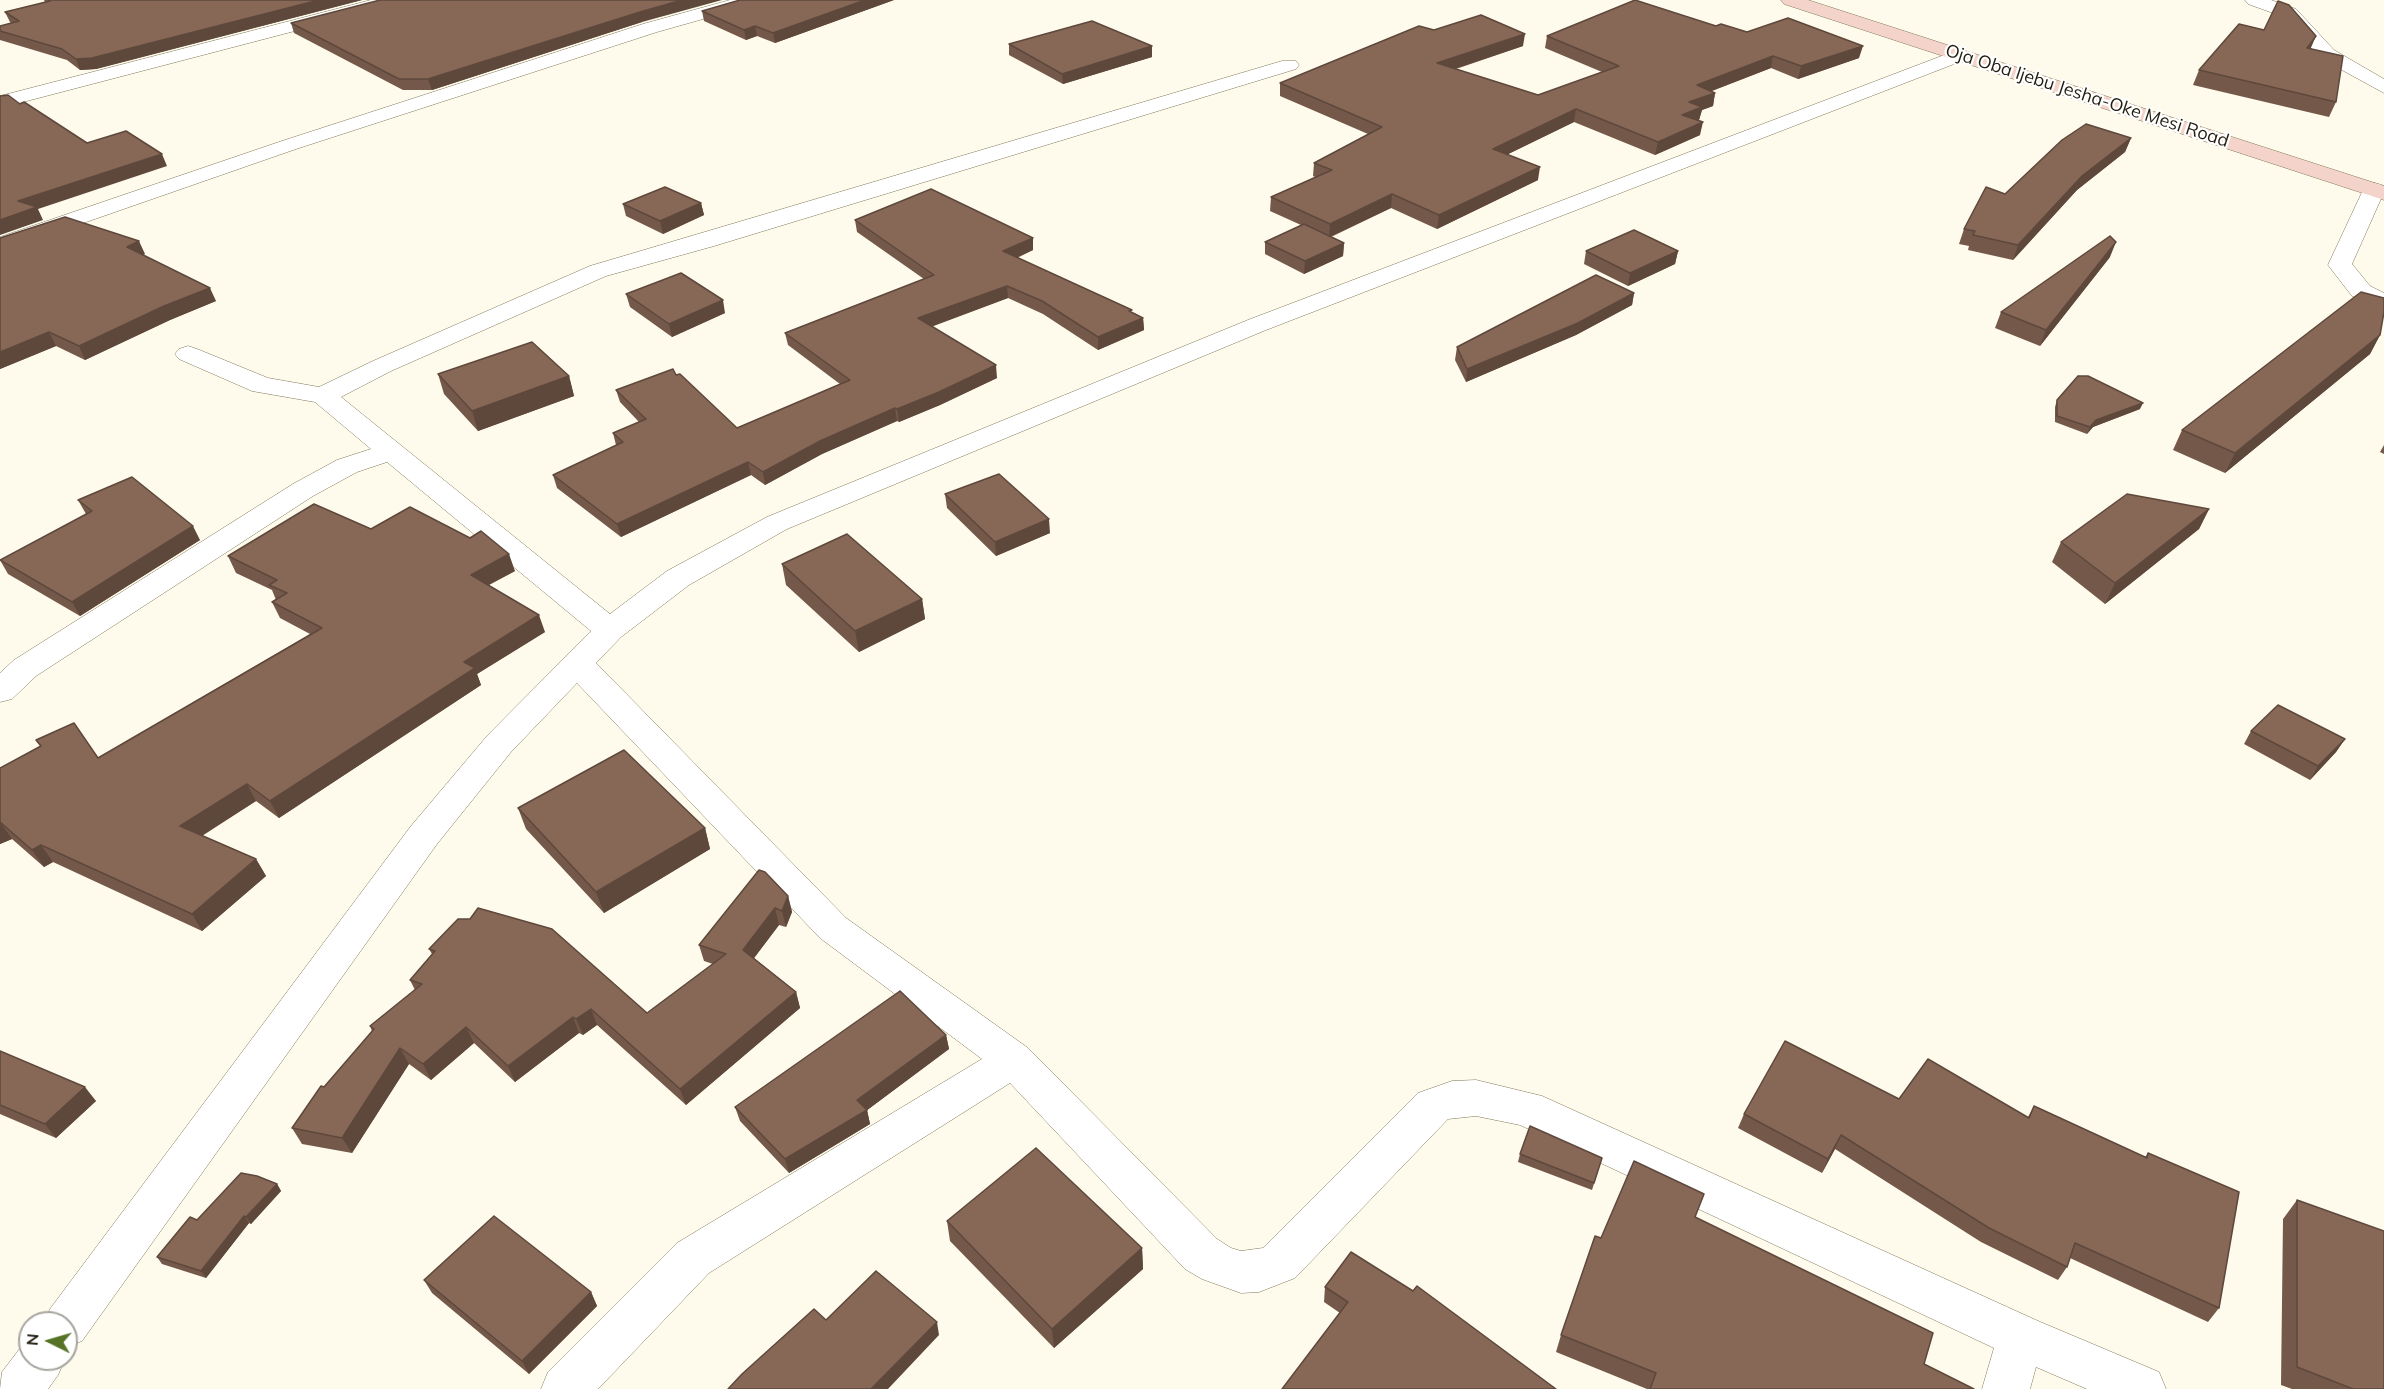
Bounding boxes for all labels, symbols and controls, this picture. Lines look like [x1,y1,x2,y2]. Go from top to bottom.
street label: Oja Oba Ijebu Jesha-Oke Mesi Road [1942,40,2232,152]
north arrow [18,1311,78,1371]
text: N [22,1333,43,1347]

